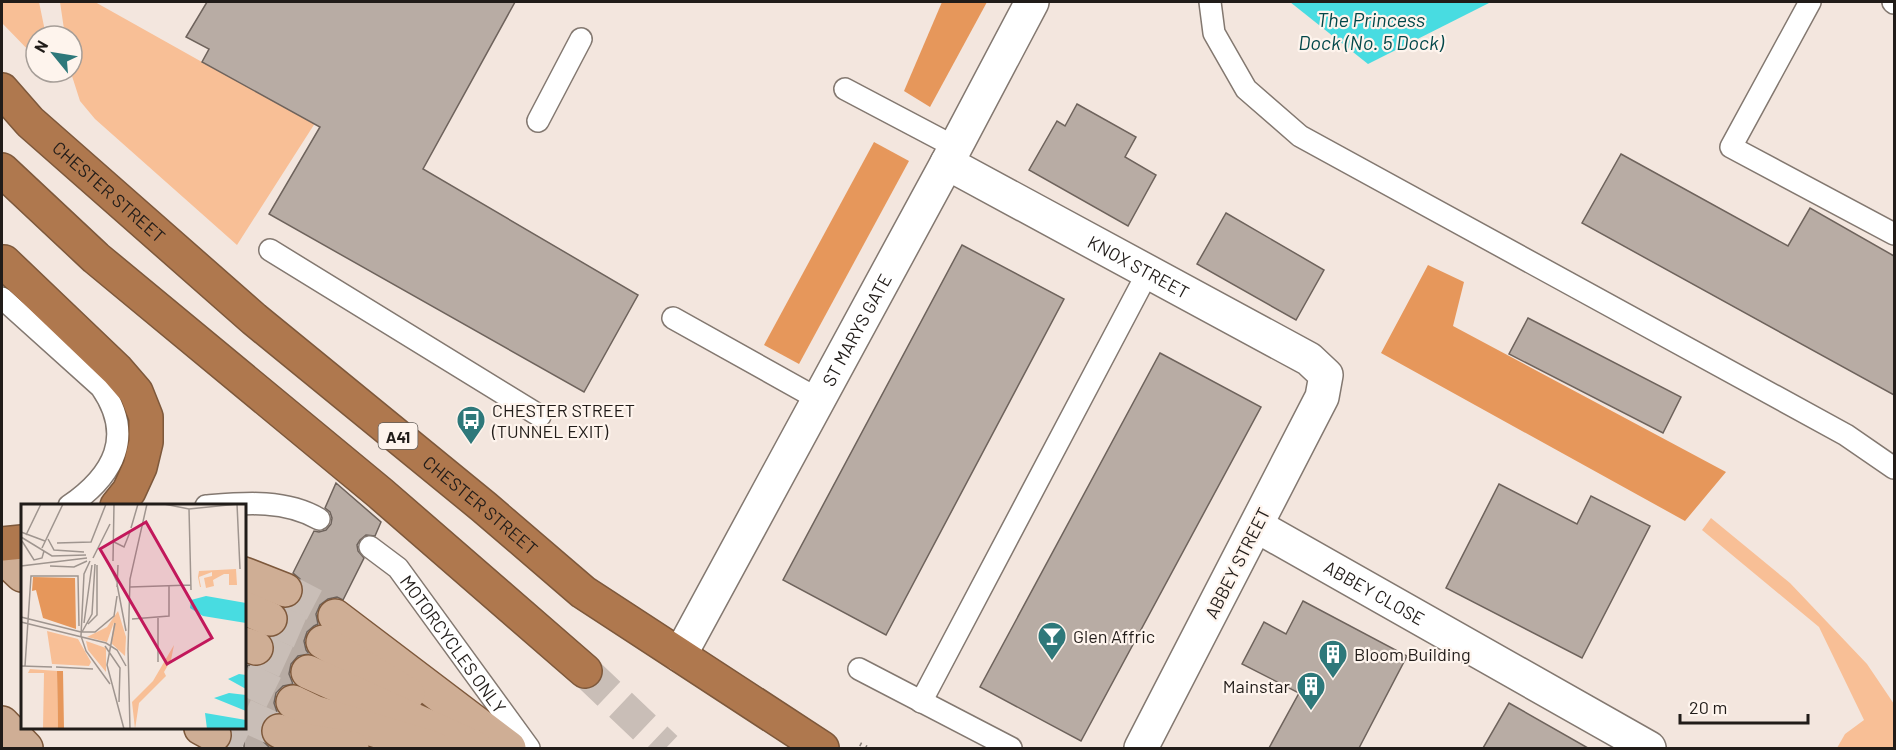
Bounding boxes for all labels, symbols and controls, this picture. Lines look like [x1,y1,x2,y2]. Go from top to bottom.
water label: The Princess Dock (No. 5 Dock) [1298,7,1445,54]
north arrow [24,24,84,84]
text: N [30,37,51,56]
street label: CHESTER STREET [48,136,170,247]
street label: KNOX STREET [1084,230,1193,303]
street label: ST MARYS GATE [817,270,896,390]
place label: CHESTER STREET (TUNNEL EXIT) [491,399,635,442]
bus stop icon: CHESTER STREET (TUNNEL EXIT) [455,404,487,446]
road number: A41 [378,423,418,449]
street label: CHESTER STREET [419,451,542,559]
inset map [21,504,246,729]
street label: ABBEY STREET [1200,504,1274,622]
street label: ABBEY CLOSE [1320,555,1429,630]
street label: MOTORCYCLES ONLY [396,571,511,717]
bar icon: Glen Affric [1036,620,1068,662]
place label: Glen Affric [1073,625,1155,647]
building icon: Bloom Building [1317,638,1349,680]
place label: Bloom Building [1354,643,1471,665]
building icon: Mainstar [1295,670,1327,712]
place label: Mainstar [1223,675,1290,697]
scale bar [1680,687,1808,725]
text: 20 m [1689,696,1727,718]

